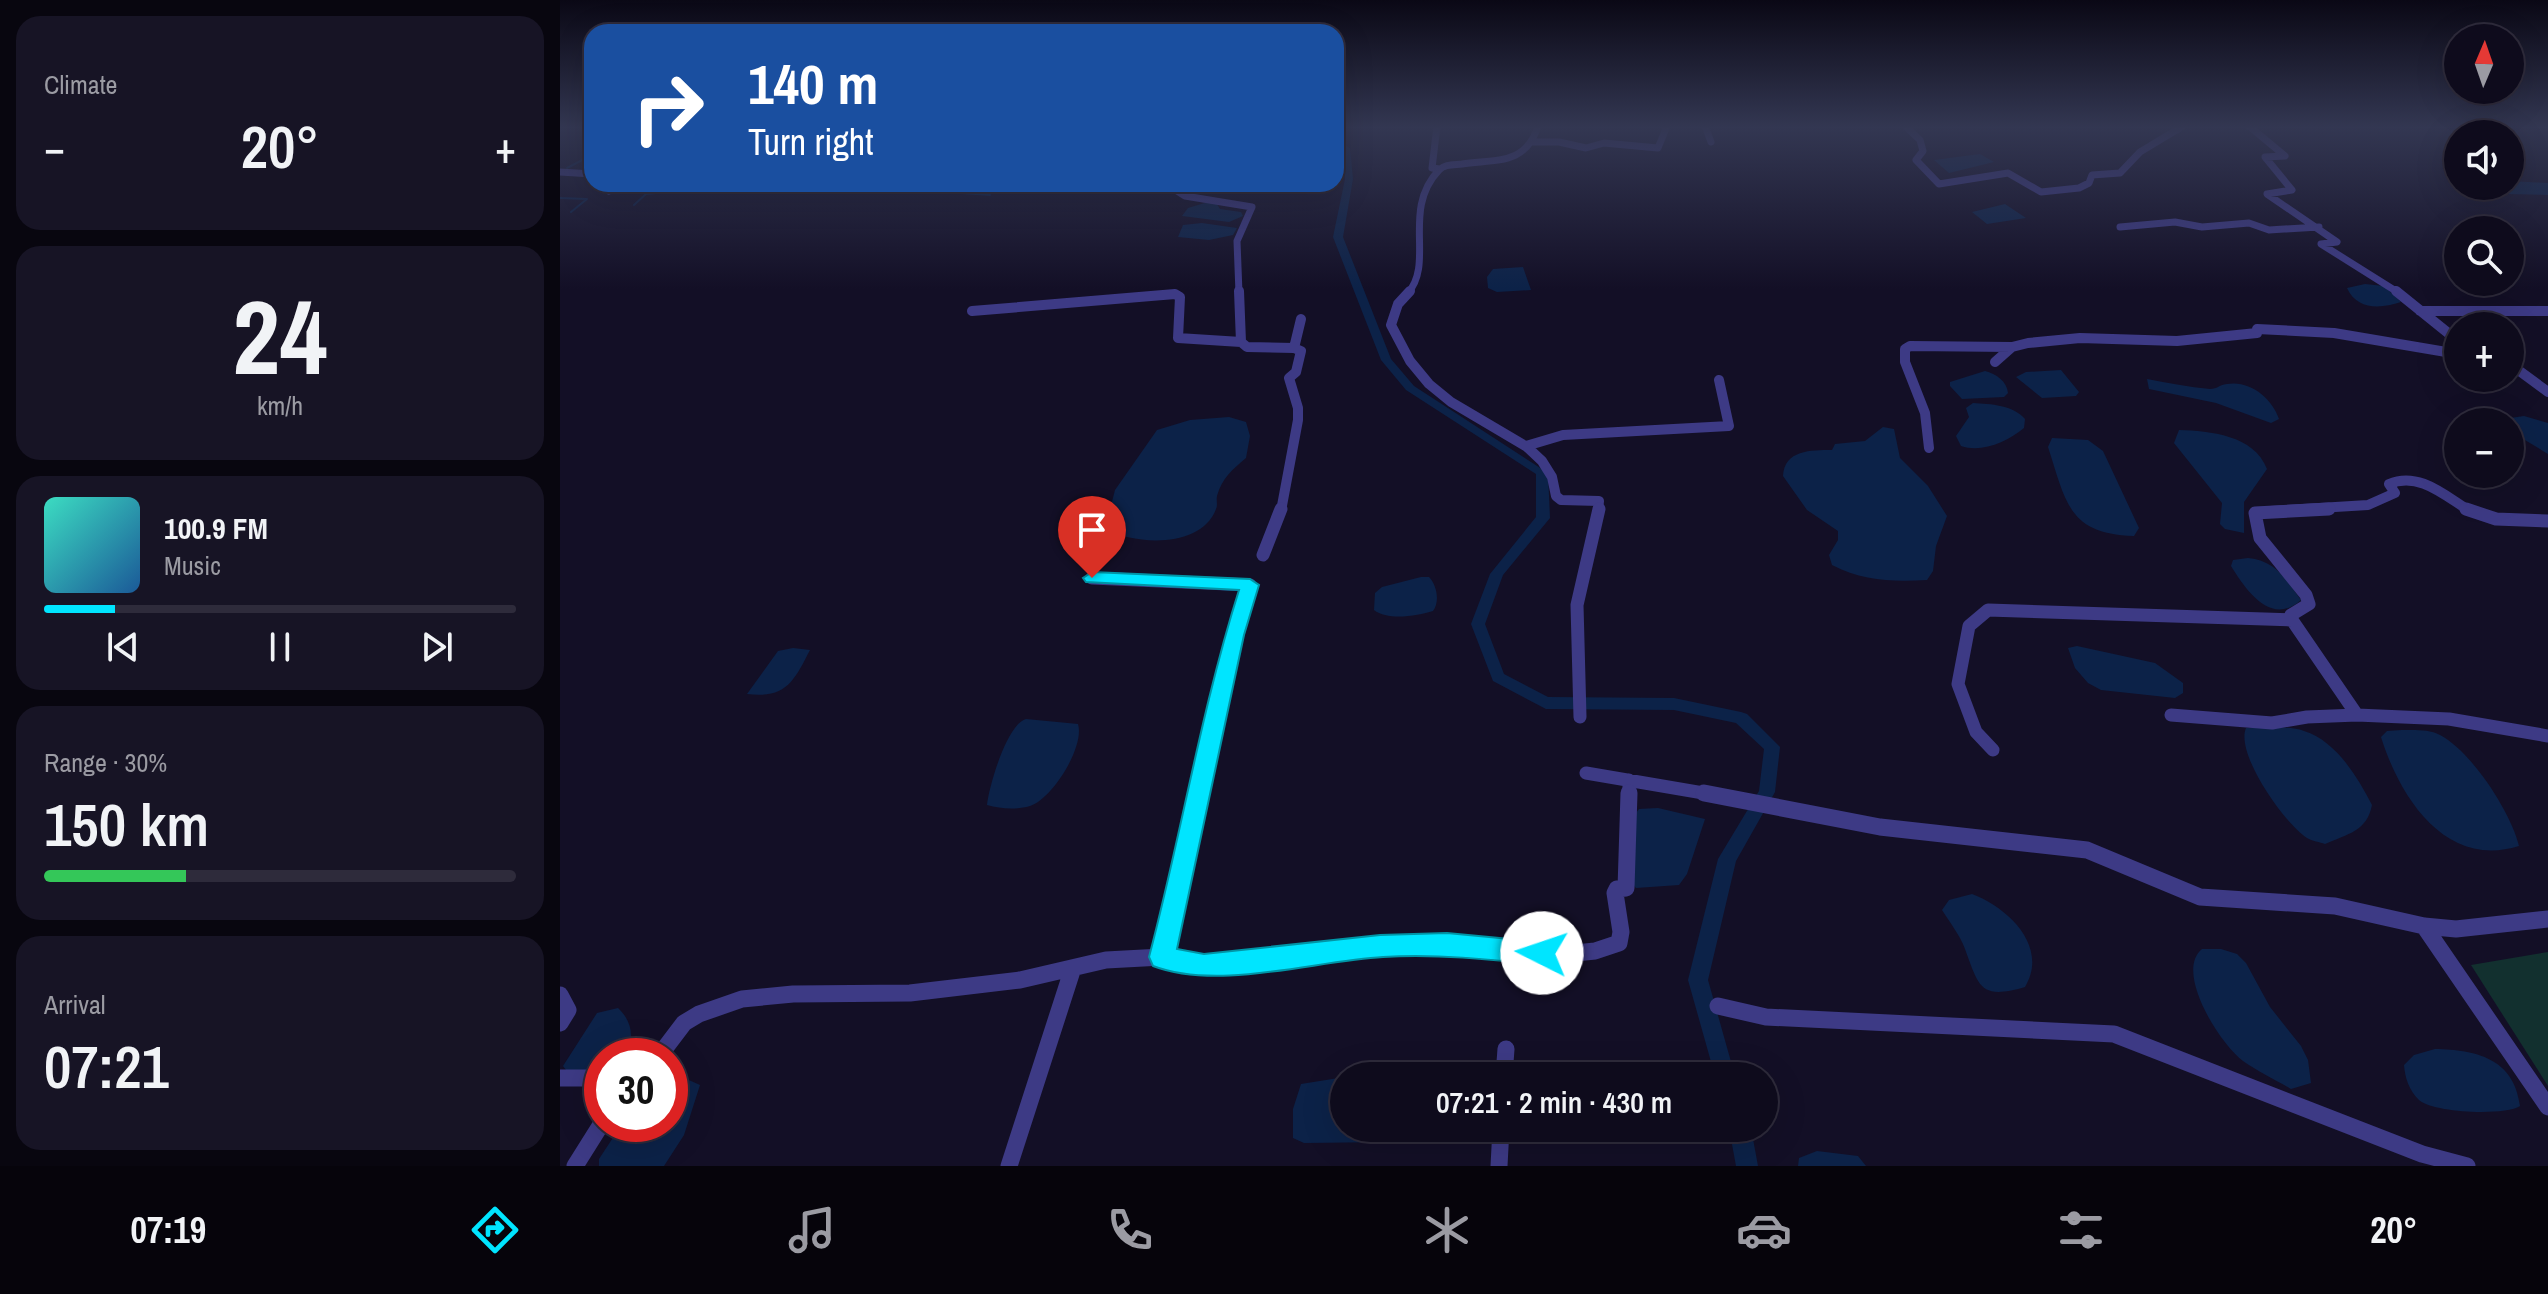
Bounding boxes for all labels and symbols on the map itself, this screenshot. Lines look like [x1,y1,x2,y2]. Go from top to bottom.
north arrow [2444,24,2524,104]
pin [1058,496,1126,578]
position arrow [1500,911,1584,995]
speed limit sign: 30 [584,1038,688,1142]

